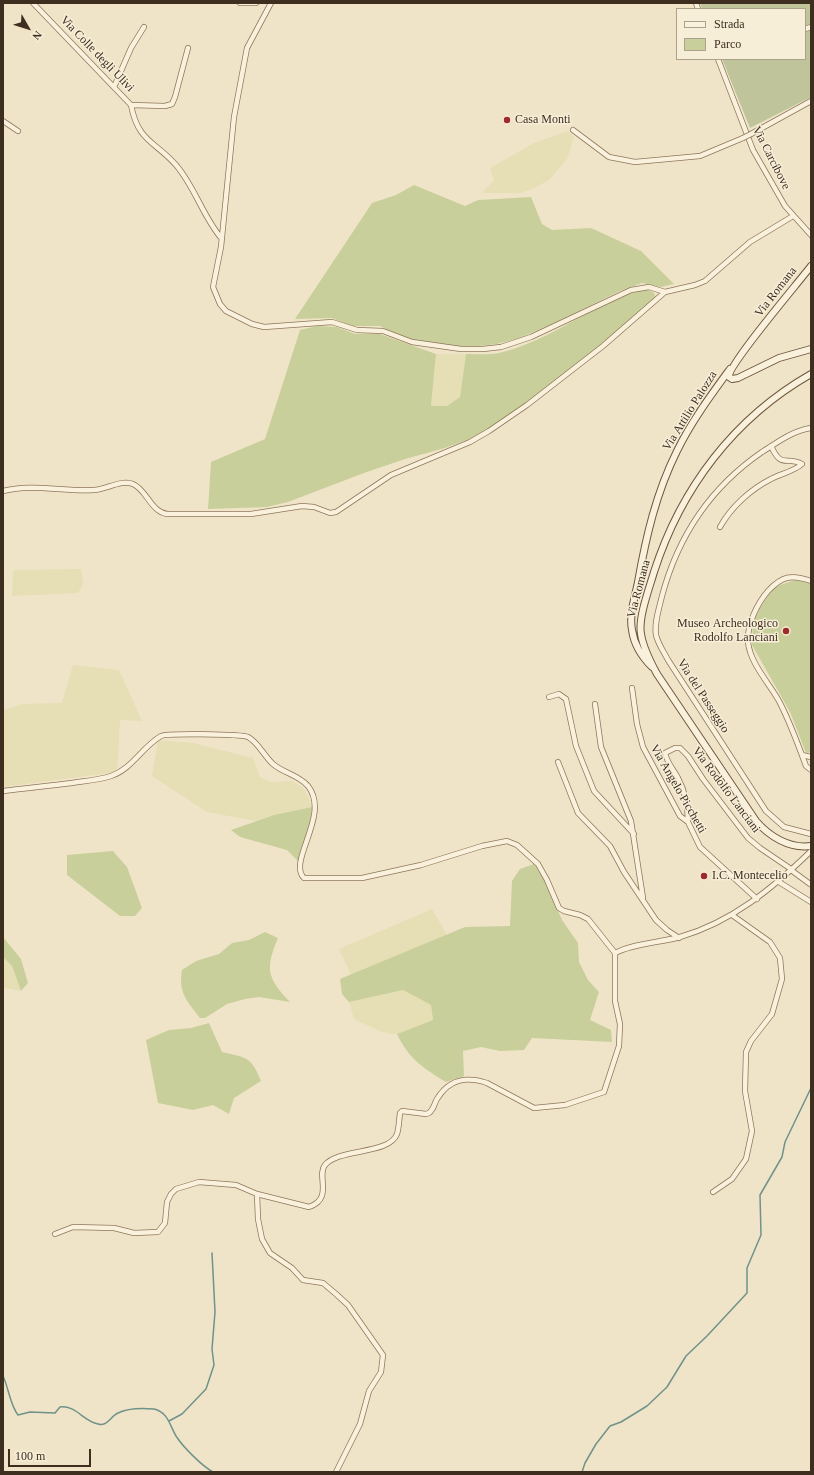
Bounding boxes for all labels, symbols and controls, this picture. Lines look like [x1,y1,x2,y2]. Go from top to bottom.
north arrow [8,8,48,48]
legend [676,8,806,60]
street label: Via Colle degli Ulivi [57,13,137,95]
text: Strada [714,17,745,31]
text: N [30,29,44,42]
text: Parco [714,37,741,51]
place label: Casa Monti [515,113,571,127]
marker: Casa Monti [502,115,512,125]
street label: Via Carcibove [749,124,793,192]
street label: Via Romana [752,264,800,320]
street label: Via Attilio Palozza [660,368,720,454]
street label: Via Romana [624,558,654,620]
place label: Museo Archeologico Rodolfo Lanciani [677,617,778,645]
marker: Museo Archeologico Rodolfo Lanciani [781,626,791,636]
street label: Via del Passeggio [674,656,732,736]
street label: Via Angelo Picchetti [647,742,709,836]
street label: Via Rodolfo Lanciani [689,744,763,836]
place label: I.C. Montecelio [712,869,788,883]
marker: I.C. Montecelio [699,871,709,881]
scale bar [10,1441,93,1467]
text: 100 m [15,1449,45,1463]

